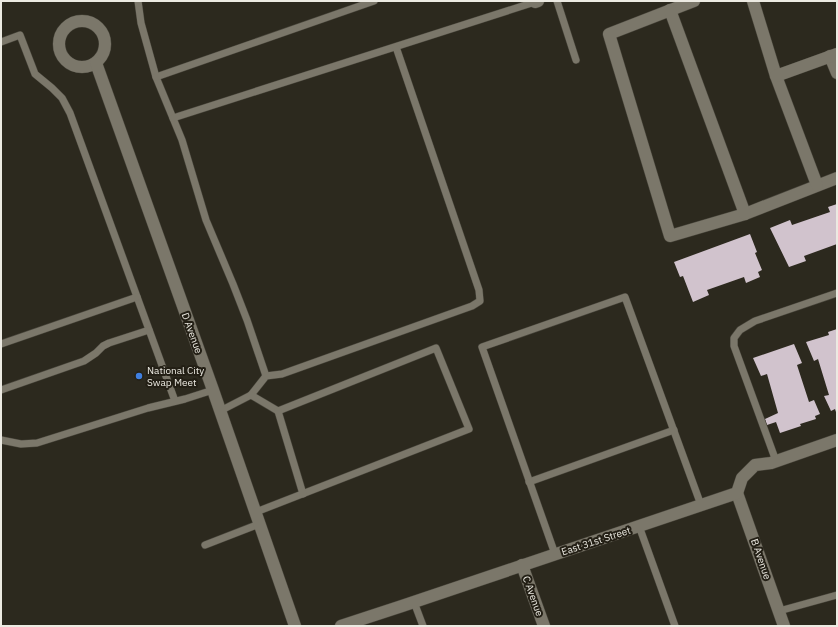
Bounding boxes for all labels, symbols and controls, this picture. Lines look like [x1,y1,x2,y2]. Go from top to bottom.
street label: D Avenue [179,311,206,356]
place label: National City Swap Meet [147,364,204,389]
marker: National City Swap Meet [134,371,144,381]
street label: East 31st Street [560,524,633,558]
street label: B Avenue [748,537,774,582]
street label: C Avenue [520,574,546,618]

